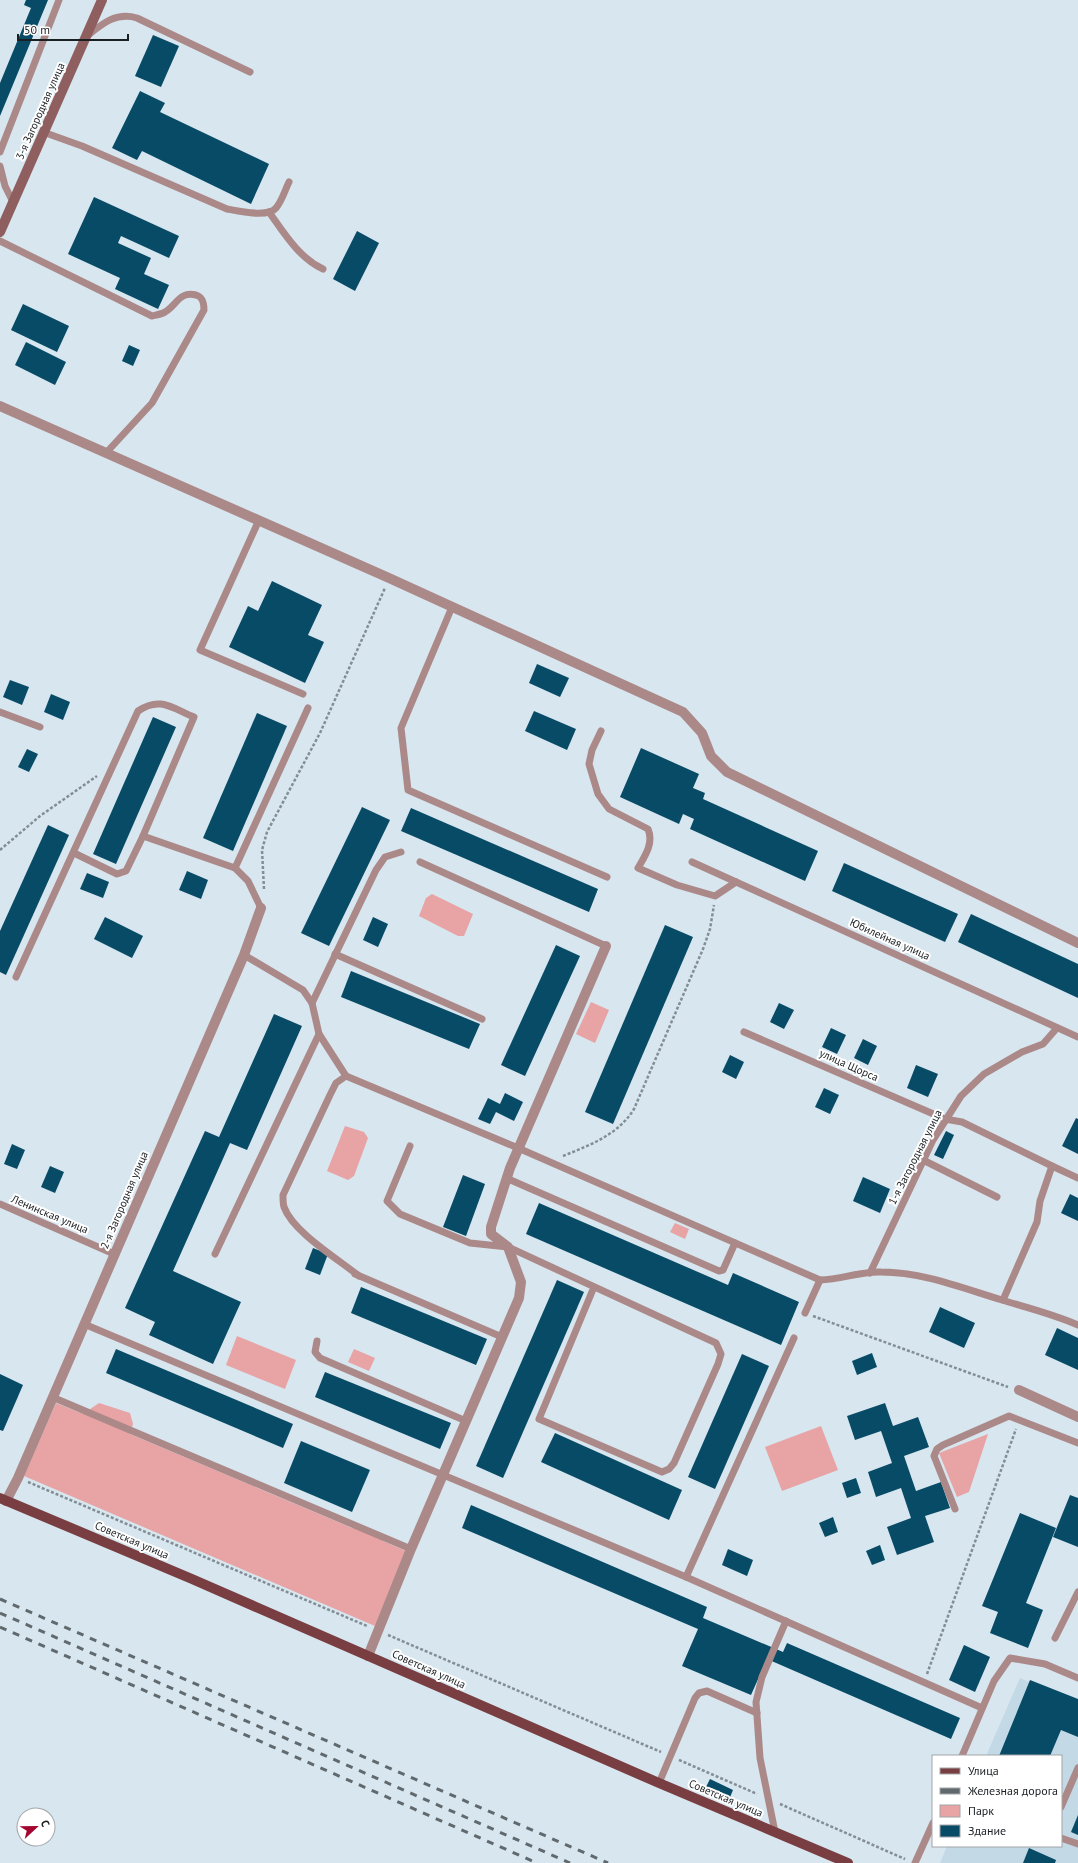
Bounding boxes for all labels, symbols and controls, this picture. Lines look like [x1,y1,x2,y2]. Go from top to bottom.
scale bar [18,16,128,42]
text: 50 m [24,22,50,37]
street label: 3-я Загородная улица [12,60,68,162]
street label: Юбилейная улица [848,915,932,963]
street label: улица Щорса [817,1046,881,1084]
street label: 1-я Загородная улица [885,1107,945,1207]
street label: 2-я Загородная улица [97,1149,151,1251]
street label: Ленинская улица [9,1191,91,1236]
street label: Советская улица [93,1518,171,1562]
street label: Советская улица [390,1647,468,1691]
legend [932,1755,1062,1847]
text: Улица [968,1763,999,1778]
street label: Советская улица [687,1776,765,1820]
text: Железная дорога [967,1783,1058,1798]
text: Парк [968,1803,994,1818]
north arrow [16,1807,56,1847]
text: С [38,1818,53,1829]
text: Здание [968,1823,1006,1838]

